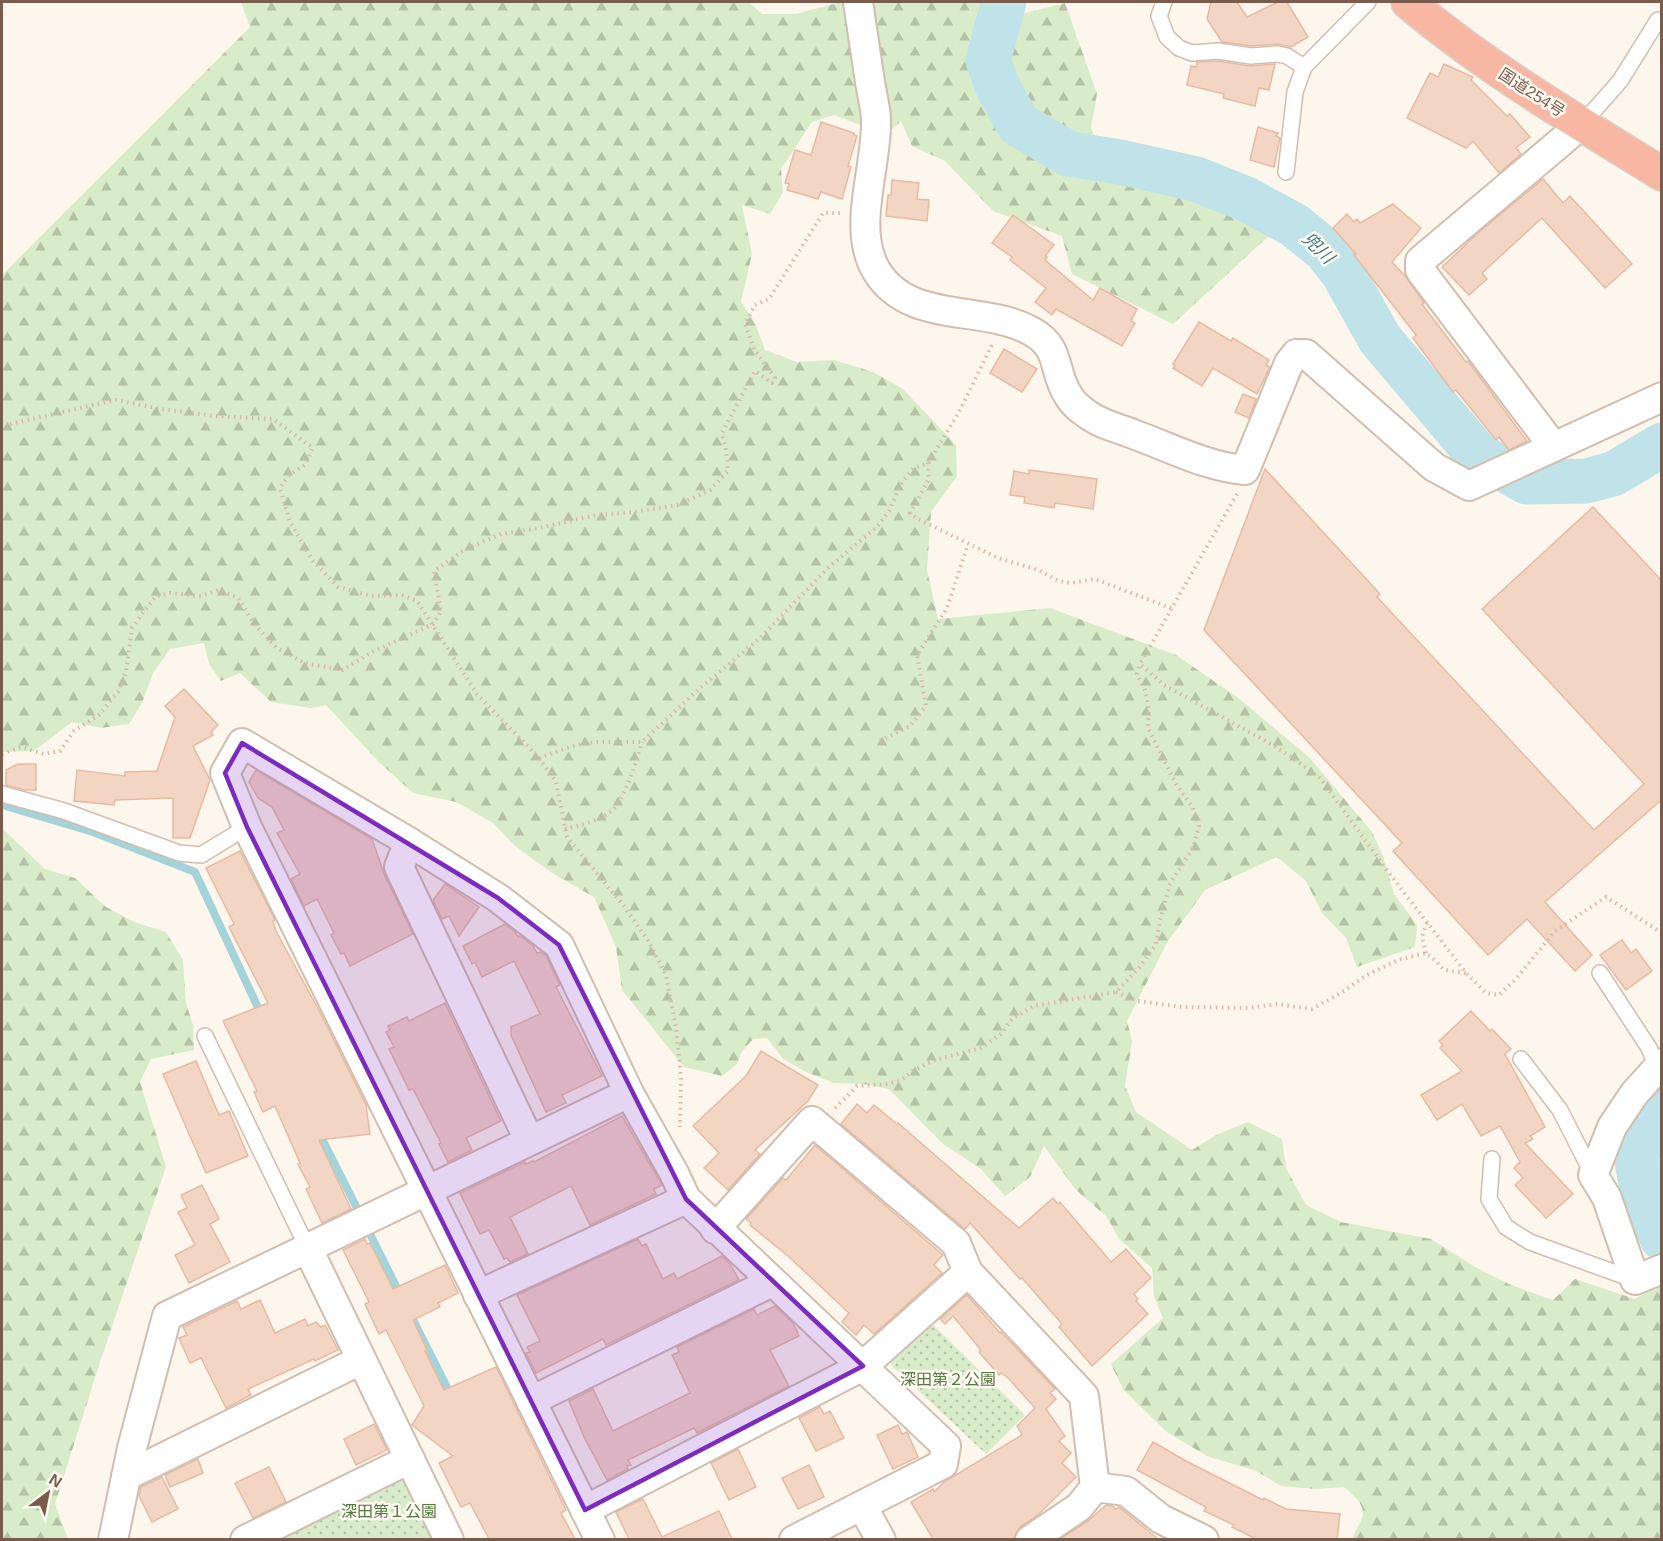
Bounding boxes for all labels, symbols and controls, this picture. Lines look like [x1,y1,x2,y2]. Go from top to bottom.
street label: 国道254号 [1496,65,1568,120]
water label: 兜川 [1298,228,1339,269]
park label: 深田第２公園 [900,1371,996,1388]
north arrow [18,1463,78,1523]
text: N [46,1470,65,1491]
park label: 深田第１公園 [341,1503,437,1520]

